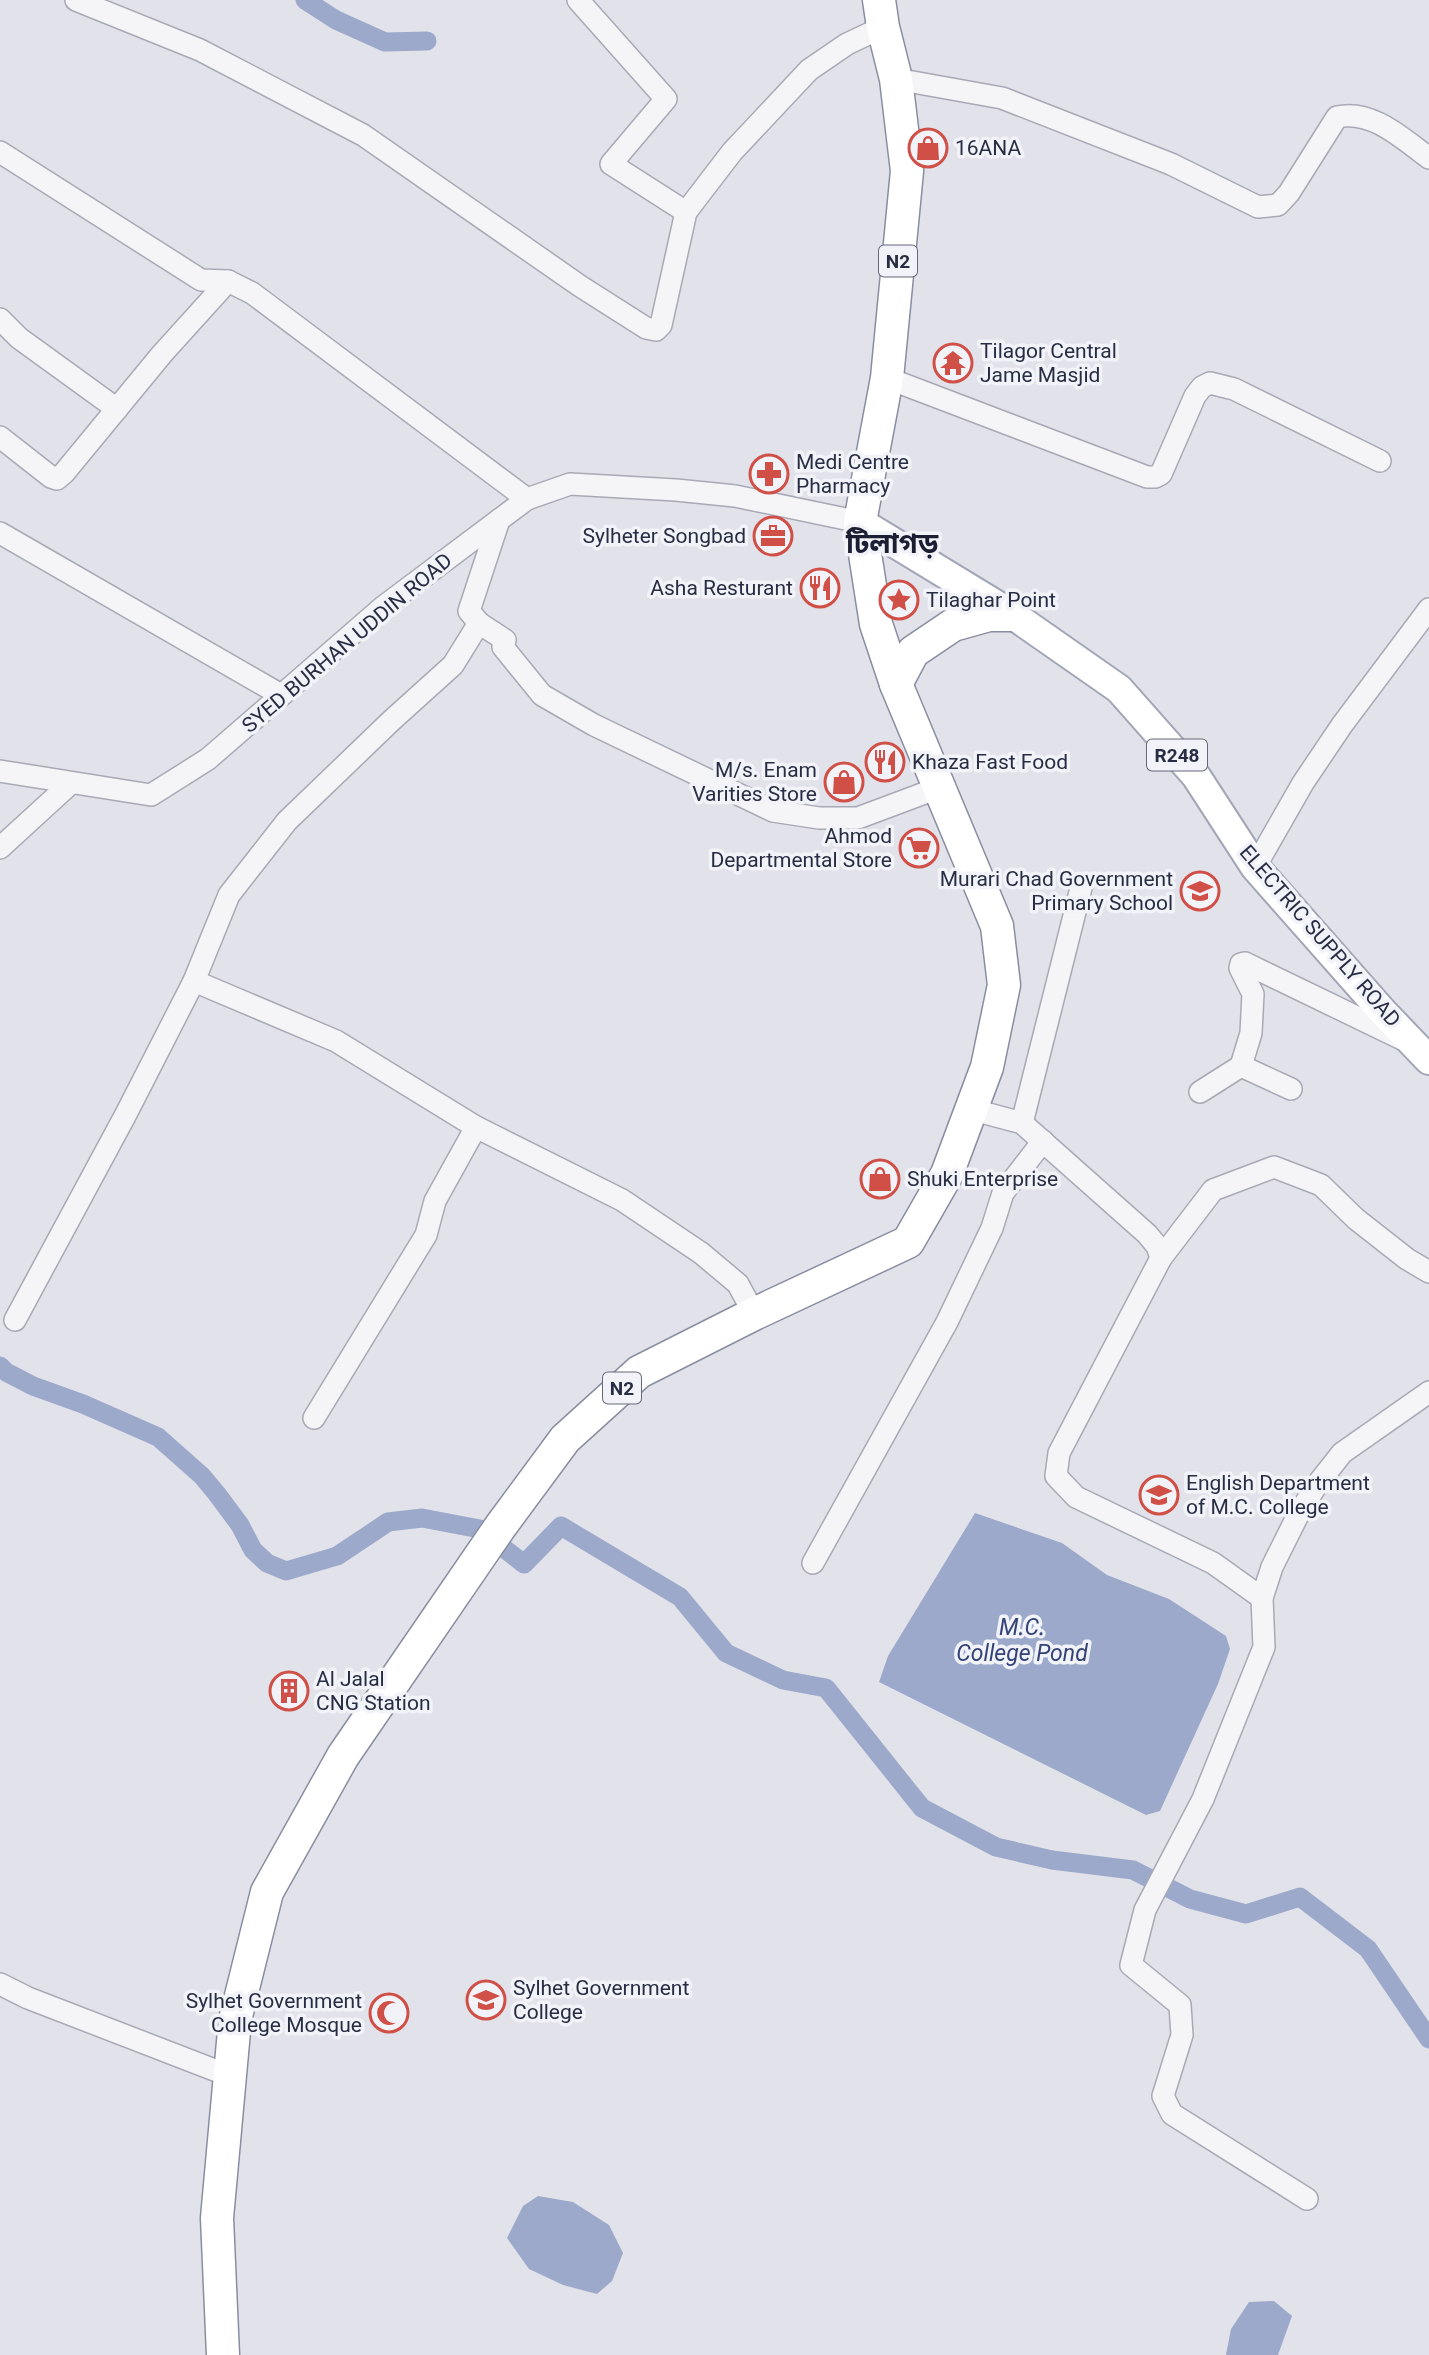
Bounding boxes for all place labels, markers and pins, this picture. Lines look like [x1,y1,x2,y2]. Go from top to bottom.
shop icon: 16ANA [907,127,949,169]
place label: 16ANA [955,136,1021,160]
place label: Tilagor Central Jame Masjid [980,339,1117,387]
temple icon: Tilagor Central Jame Masjid [932,342,974,384]
place label: Medi Centre Pharmacy [796,450,909,498]
pharmacy icon: Medi Centre Pharmacy [748,453,790,495]
office icon: Sylheter Songbad [752,515,794,557]
place label: Sylheter Songbad [583,524,746,548]
restaurant icon: Asha Resturant [799,567,841,609]
place label: Asha Resturant [650,576,793,600]
place icon: Tilaghar Point [878,579,920,621]
place label: Tilaghar Point [926,588,1056,612]
restaurant icon: Khaza Fast Food [864,741,906,783]
place label: Khaza Fast Food [912,750,1068,774]
place label: M/s. Enam Varities Store [692,758,817,806]
shop icon: M/s. Enam Varities Store [823,761,865,803]
place label: Ahmod Departmental Store [710,824,892,872]
supermarket icon: Ahmod Departmental Store [898,827,940,869]
place label: Murari Chad Government Primary School [940,867,1173,915]
school or university icon: Murari Chad Government Primary School [1179,870,1221,912]
shop icon: Shuki Enterprise [859,1158,901,1200]
place label: Shuki Enterprise [907,1167,1058,1191]
place label: English Department of M.C. College [1186,1471,1370,1519]
school or university icon: English Department of M.C. College [1138,1474,1180,1516]
place label: Al Jalal CNG Station [316,1667,430,1715]
building icon: Al Jalal CNG Station [268,1670,310,1712]
place label: Sylhet Government College [513,1976,689,2024]
school or university icon: Sylhet Government College [465,1979,507,2021]
place label: Sylhet Government College Mosque [186,1989,362,2037]
mosque icon: Sylhet Government College Mosque [368,1992,410,2034]

